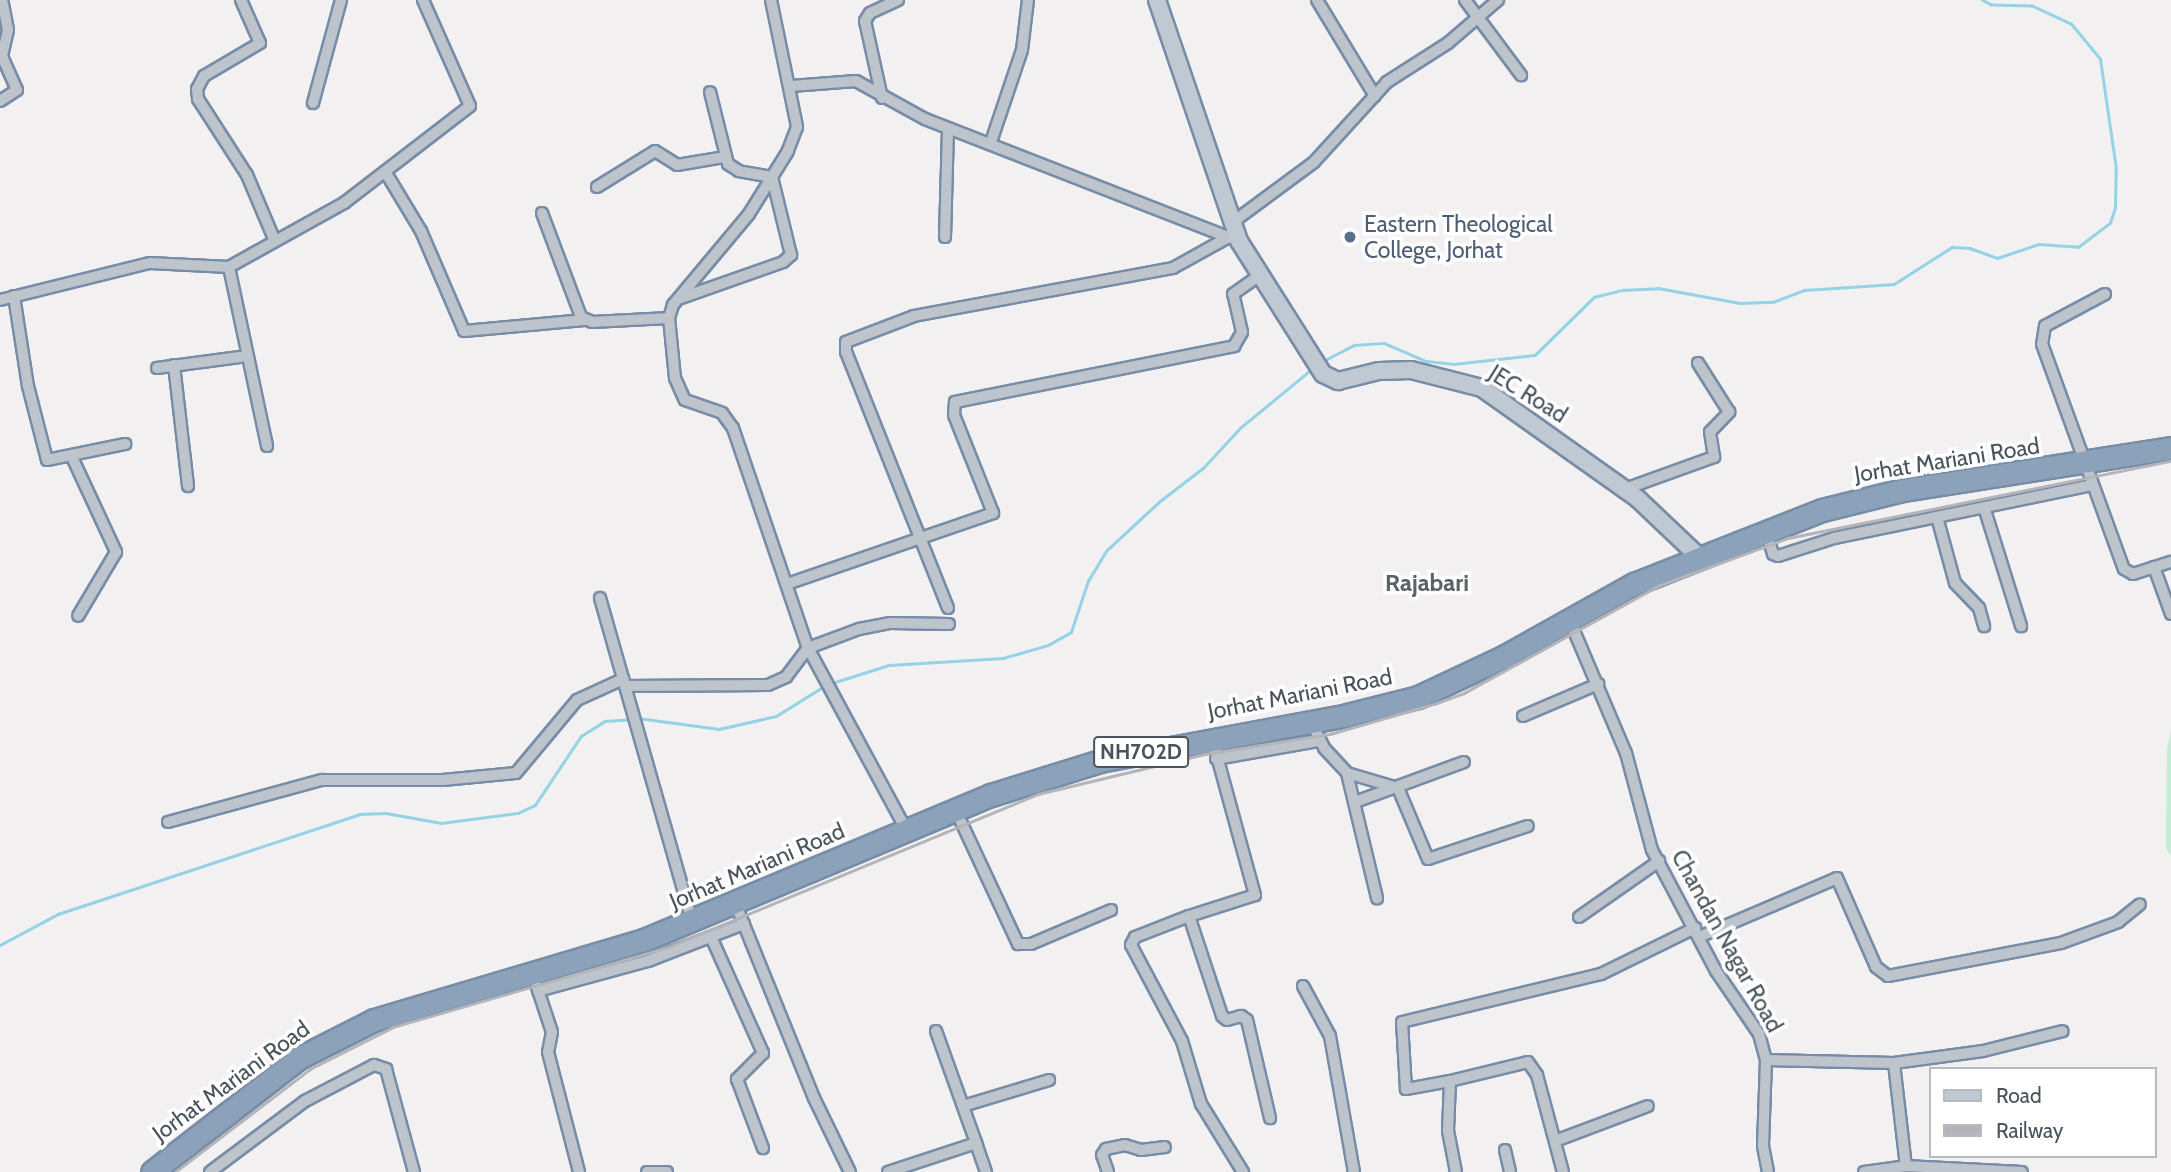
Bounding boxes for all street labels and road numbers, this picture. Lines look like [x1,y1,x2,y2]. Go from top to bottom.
street label: JEC Road [1484,359,1572,429]
street label: Jorhat Mariani Road [1852,432,2042,488]
street label: Jorhat Mariani Road [1205,663,1395,725]
road number: NH702D [1092,734,1190,770]
street label: Jorhat Mariani Road [665,817,849,915]
street label: Chandan Nagar Road [1665,845,1789,1037]
street label: Jorhat Mariani Road [147,1015,315,1147]

